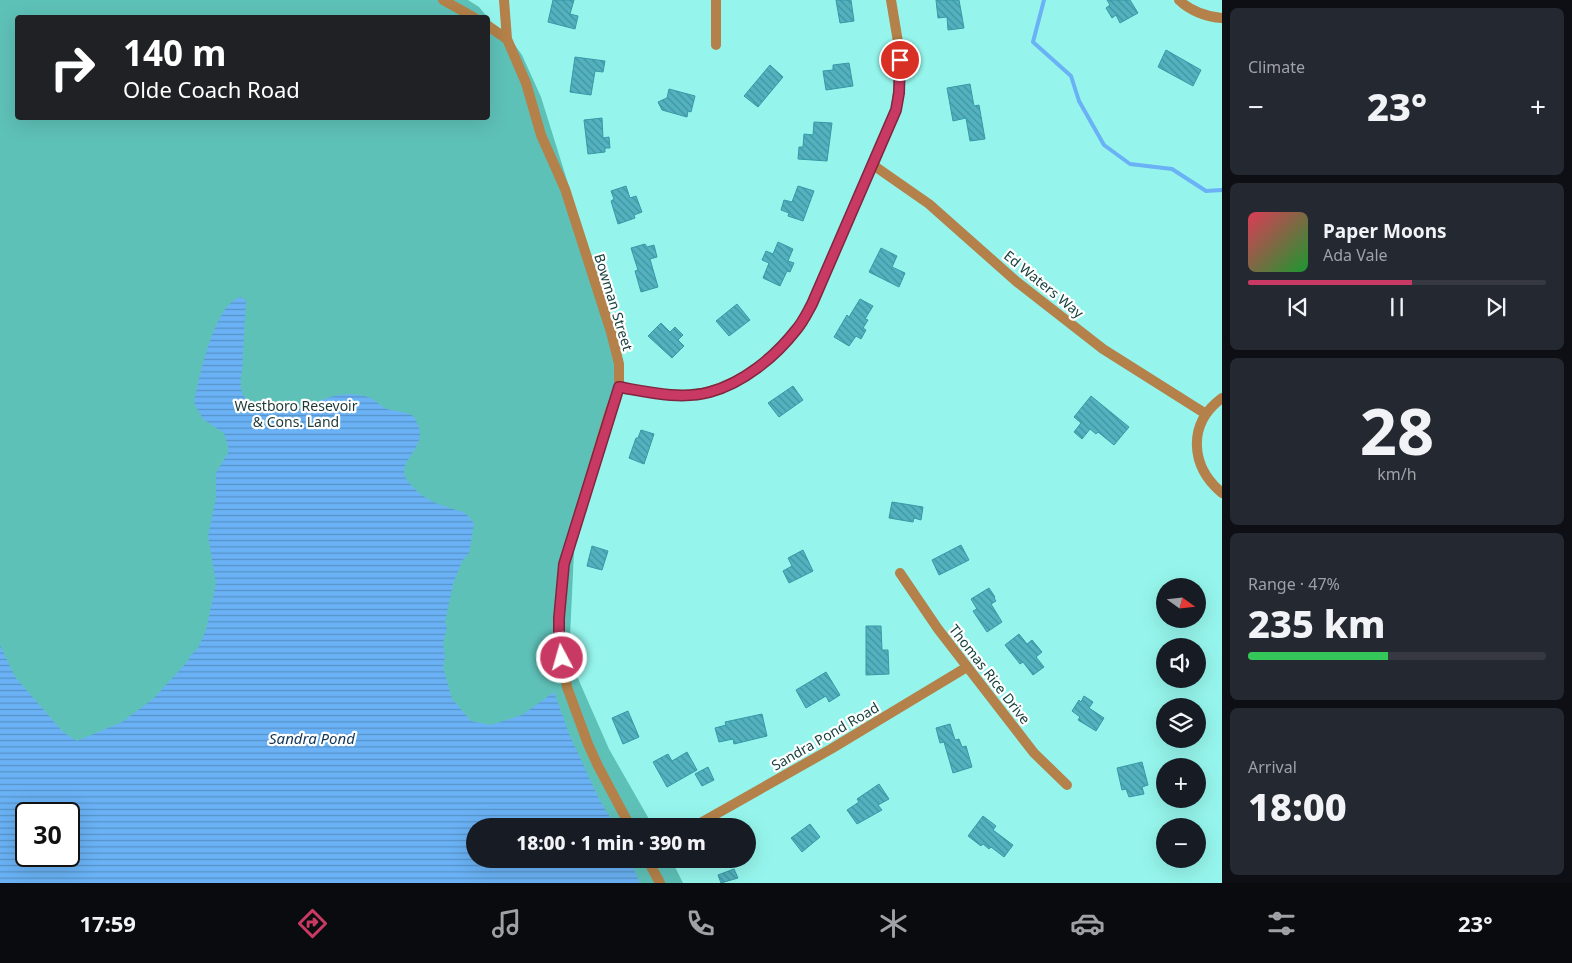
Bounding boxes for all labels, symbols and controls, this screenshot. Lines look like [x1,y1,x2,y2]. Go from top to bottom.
text: 140 m [123,29,226,76]
icon: right [40,35,105,100]
pin [879,39,921,81]
icon: arrive [886,46,914,74]
text: Climate [1248,56,1305,78]
text: Olde Coach Road [123,74,300,104]
text: 23° [1367,80,1427,132]
text: − [1248,87,1264,125]
text: + [1530,87,1546,125]
text: Paper Moons [1323,218,1447,244]
text: Ada Vale [1323,244,1388,266]
street label: Ed Waters Way [1000,246,1089,323]
street label: Bowman Street [590,251,638,353]
icon: previous [1284,293,1312,321]
icon: pause [1383,293,1411,321]
icon: next [1482,293,1510,321]
text: 28 [1360,386,1434,474]
park label: Westboro Resevoir & Cons. Land [235,396,358,431]
text: km/h [1377,463,1417,485]
text: Range · 47% [1248,573,1340,595]
north arrow [1156,578,1206,628]
map controls [1156,578,1206,868]
text: 235 km [1248,597,1386,649]
street label: Thomas Rice Drive [945,620,1035,728]
position arrow [535,631,587,683]
button: sound [1156,638,1206,688]
street label: Sandra Pond Road [768,697,882,775]
button: layers [1156,698,1206,748]
water label: Sandra Pond [269,728,355,748]
text: Arrival [1248,756,1297,778]
button: + [1156,758,1206,808]
text: 18:00 [1248,780,1347,832]
speed limit sign: 30 [15,802,80,867]
button: − [1156,818,1206,868]
text: 18:00 · 1 min · 390 m [516,830,706,856]
icon: directions [295,906,330,941]
icon: music [489,906,524,941]
icon: phone [683,906,718,941]
icon: climate [876,906,911,941]
icon: car [1070,906,1105,941]
icon: filters [1264,906,1299,941]
text: 17:59 [79,908,136,938]
text: 23° [1458,908,1492,938]

